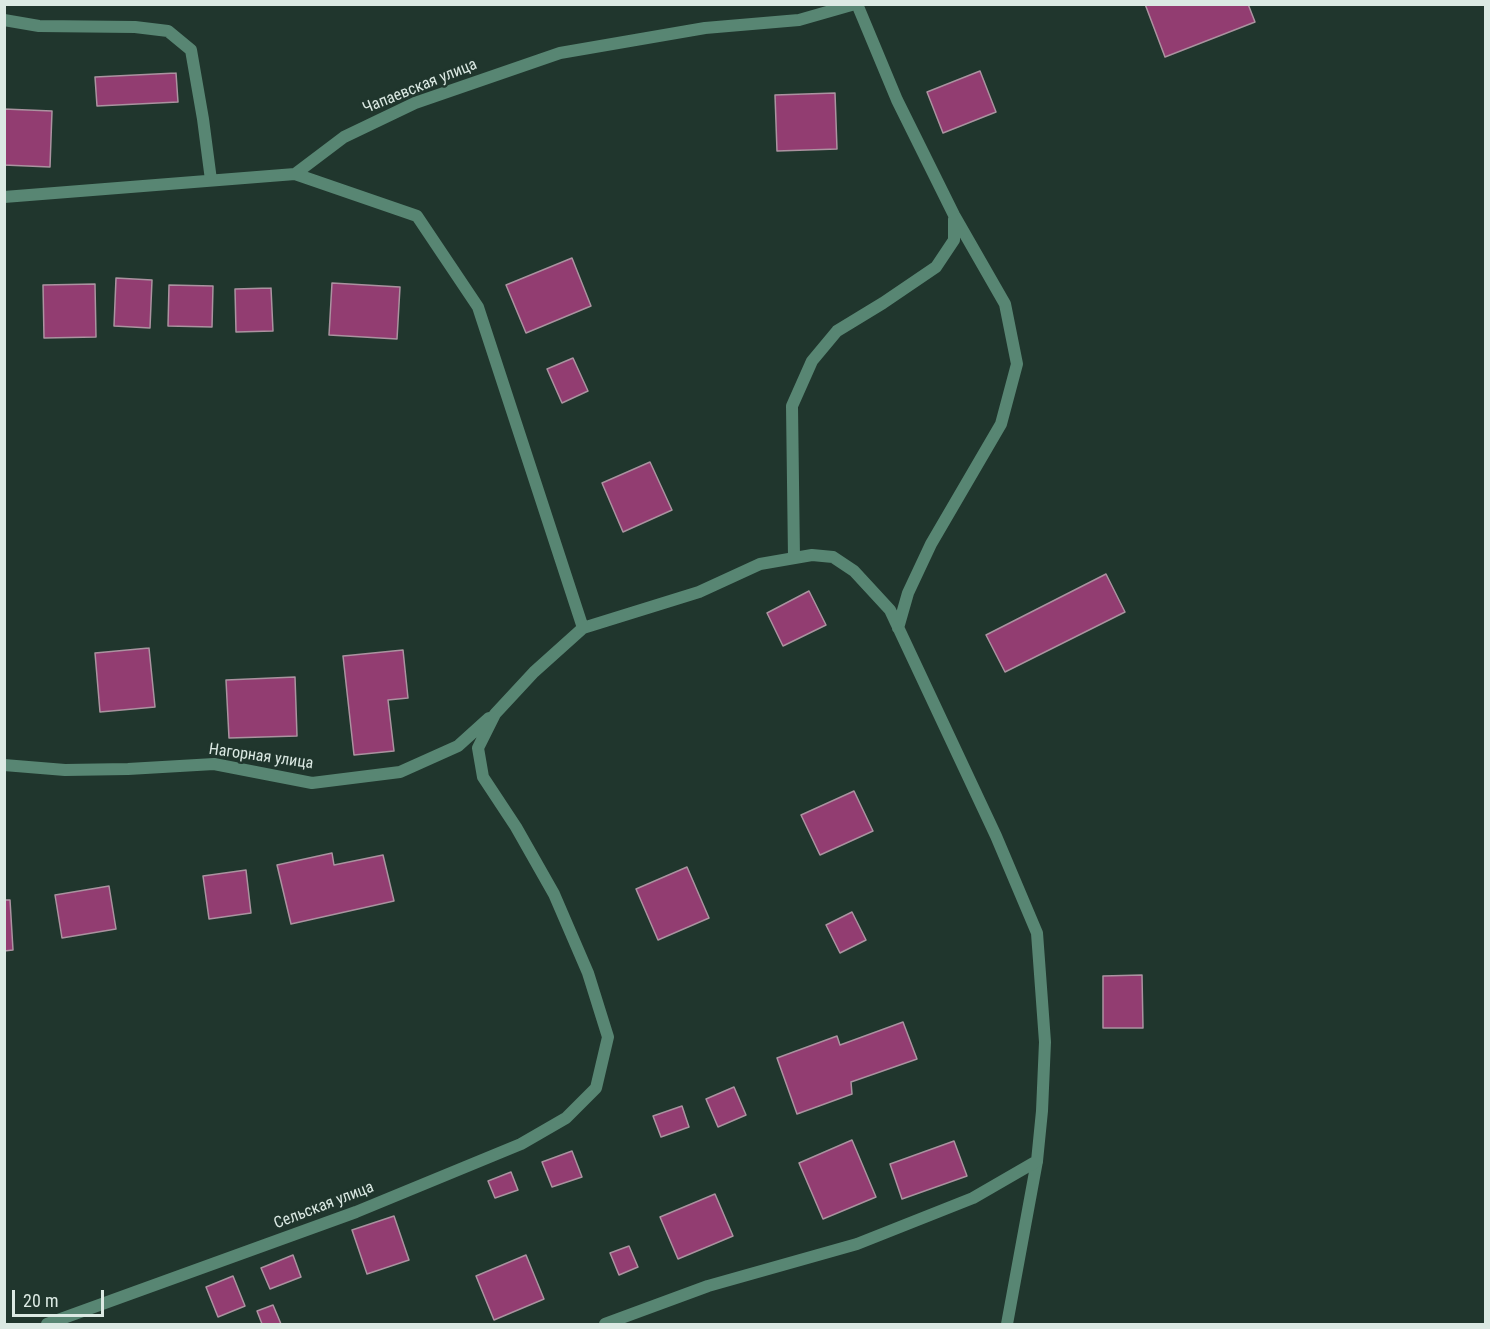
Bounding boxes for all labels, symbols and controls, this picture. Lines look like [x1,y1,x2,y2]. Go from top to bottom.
street label: Чапаевская улица [360,55,480,119]
street label: Нагорная улица [208,740,314,774]
street label: Сельская улица [271,1178,377,1234]
scale bar [15,1278,106,1316]
text: 20 m [23,1290,58,1311]

